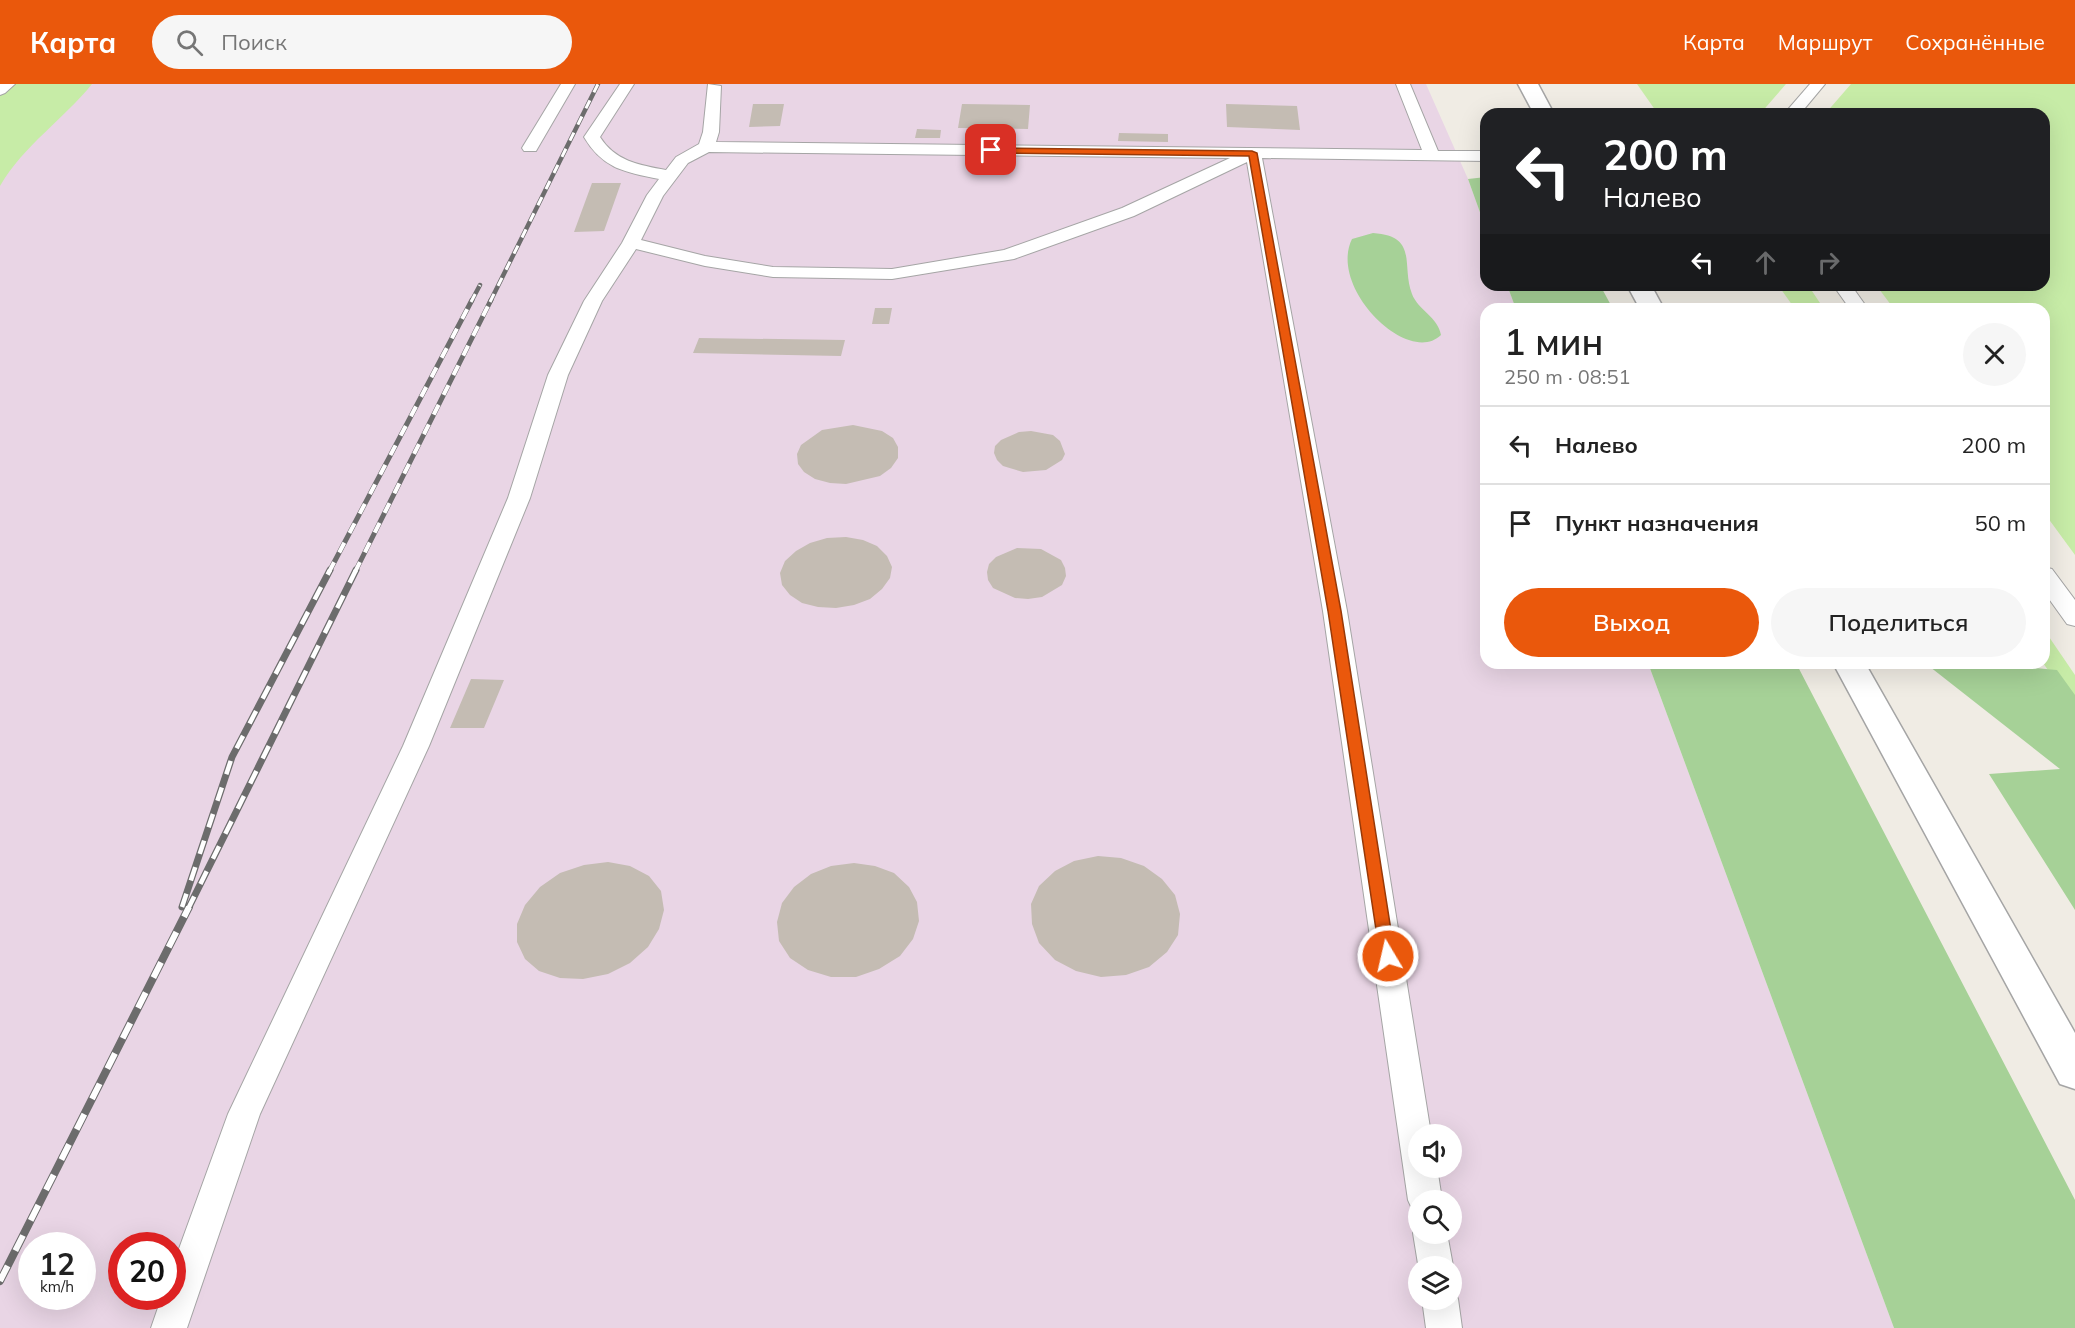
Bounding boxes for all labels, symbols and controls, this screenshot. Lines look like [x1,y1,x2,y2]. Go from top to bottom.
search box [152,15,572,69]
text: Карта [30,25,116,60]
icon: search [173,26,206,59]
text: Поиск [221,28,287,56]
text: Карта [1683,29,1745,55]
text: Маршрут [1778,29,1872,55]
text: Сохранённые [1905,29,2045,55]
pin [965,124,1016,175]
text: 200 m [1603,128,1728,181]
icon: left [1504,132,1582,210]
icon: arrive [974,133,1007,166]
text: Налево [1603,180,1702,214]
icon: left [1686,246,1719,279]
icon: ahead [1749,246,1782,279]
icon: right [1812,246,1845,279]
text: 1 мин [1504,319,1603,364]
button: close [1963,323,2026,386]
text: 250 m · 08:51 [1504,364,1630,389]
icon: left [1504,429,1537,462]
text: Налево [1555,431,1638,459]
text: 200 m [1961,431,2026,459]
icon: arrive [1504,507,1537,540]
text: Пункт назначения [1555,509,1759,537]
text: 50 m [1975,509,2026,537]
button: Выход [1504,588,1759,657]
button: Поделиться [1771,588,2026,657]
position arrow [1356,924,1420,988]
map controls [1408,1124,1462,1310]
button: sound [1408,1124,1462,1178]
button: search [1408,1190,1462,1244]
speed limit sign: 20 [108,1232,186,1310]
text: 12 [39,1245,75,1283]
button: layers [1408,1256,1462,1310]
text: km/h [40,1277,74,1296]

